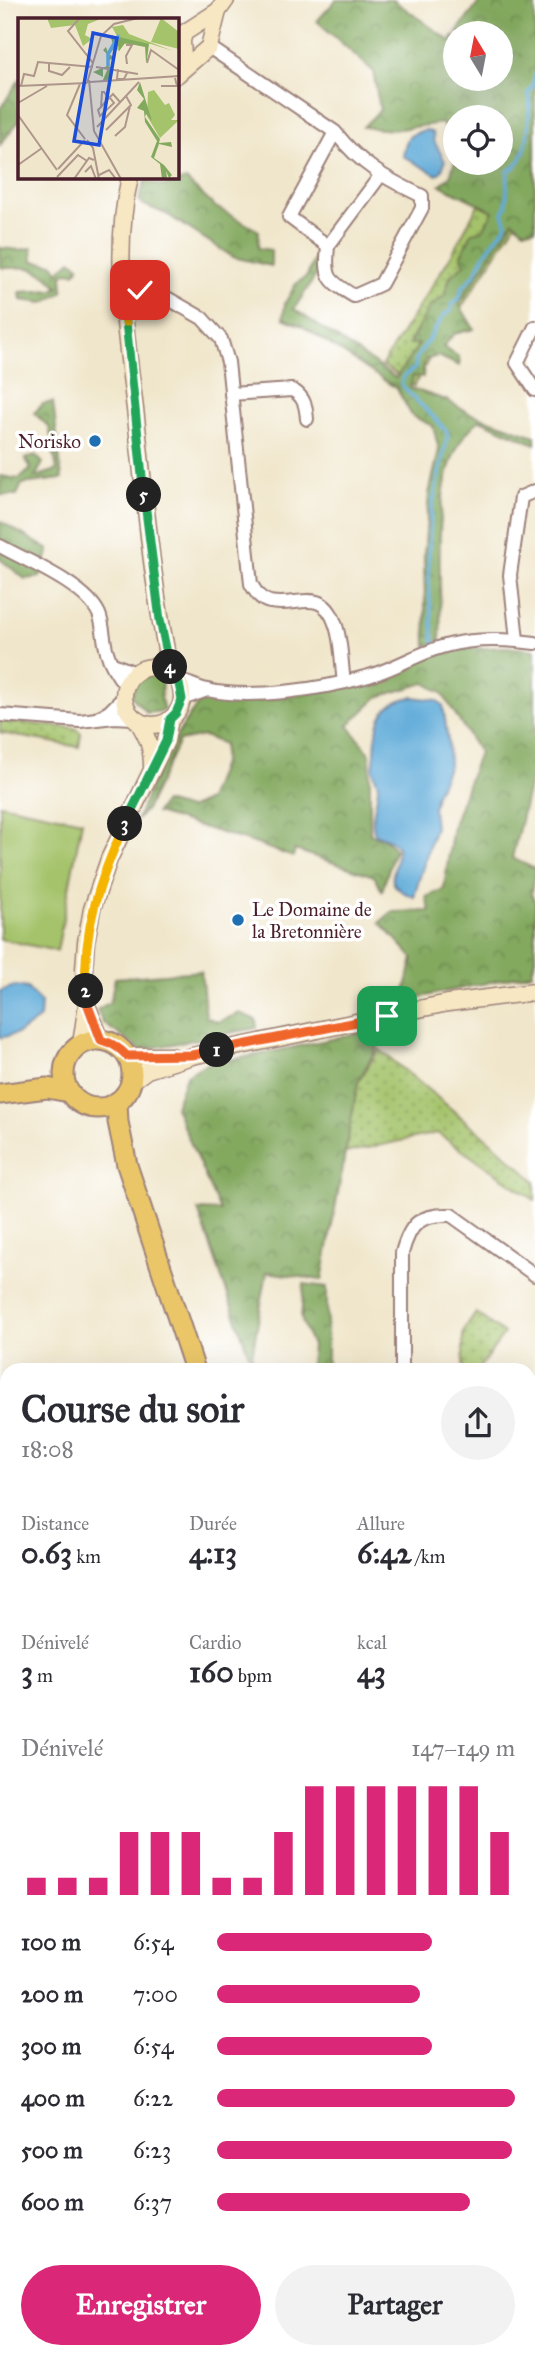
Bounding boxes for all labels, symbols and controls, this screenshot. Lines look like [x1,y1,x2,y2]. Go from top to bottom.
inset map [18,18,178,178]
north arrow [443,21,513,91]
map controls [443,21,513,175]
button: locate [443,105,513,175]
pin [110,260,170,320]
icon: check [121,271,159,309]
place label: Norisko [18,430,81,453]
marker: Norisko [87,433,103,449]
pin: 5 [127,477,162,512]
text: 5 [139,483,148,506]
pin: 4 [152,650,188,684]
text: 4 [164,655,175,678]
pin: 3 [108,806,142,842]
text: 3 [121,812,128,835]
place label: Le Domaine de la Bretonnière [252,898,372,943]
marker: Le Domaine de la Bretonnière [230,912,246,928]
pin: 2 [68,974,104,1009]
text: 2 [81,979,90,1002]
pin [357,986,417,1046]
icon: arrive [368,997,406,1035]
pin: 1 [200,1032,234,1068]
text: 1 [213,1038,220,1061]
text: Course du soir [21,1386,244,1432]
button: share [441,1386,515,1460]
text: 18:08 [21,1435,74,1463]
text: Distance [21,1512,89,1535]
text: Durée [189,1512,237,1535]
text: Allure [357,1512,405,1535]
text: 0.63 [21,1535,72,1571]
text: 4:13 [189,1535,237,1571]
text: 6:42 [357,1535,411,1571]
text: km [72,1545,101,1568]
text: /km [411,1545,445,1568]
text: Dénivelé [21,1631,89,1654]
text: Cardio [189,1631,241,1654]
text: kcal [357,1631,387,1654]
text: 3 [21,1654,33,1690]
text: 160 [189,1654,234,1690]
text: 43 [357,1654,386,1690]
text: m [33,1664,53,1687]
text: bpm [234,1664,272,1687]
text: Dénivelé [21,1734,103,1762]
text: 147–149 m [411,1734,515,1762]
text: 100 m [21,1928,81,1956]
text: 6:54 [133,1928,174,1956]
text: 200 m [21,1980,83,2008]
text: 7:00 [133,1980,178,2008]
text: 300 m [21,2032,81,2060]
text: 6:54 [133,2032,174,2060]
text: 400 m [21,2084,85,2112]
text: 6:22 [133,2084,173,2112]
text: 500 m [21,2136,83,2164]
text: 6:23 [133,2136,171,2164]
text: 600 m [21,2188,84,2216]
text: 6:37 [133,2188,172,2216]
button: Enregistrer [21,2265,261,2345]
button: Partager [275,2265,515,2345]

